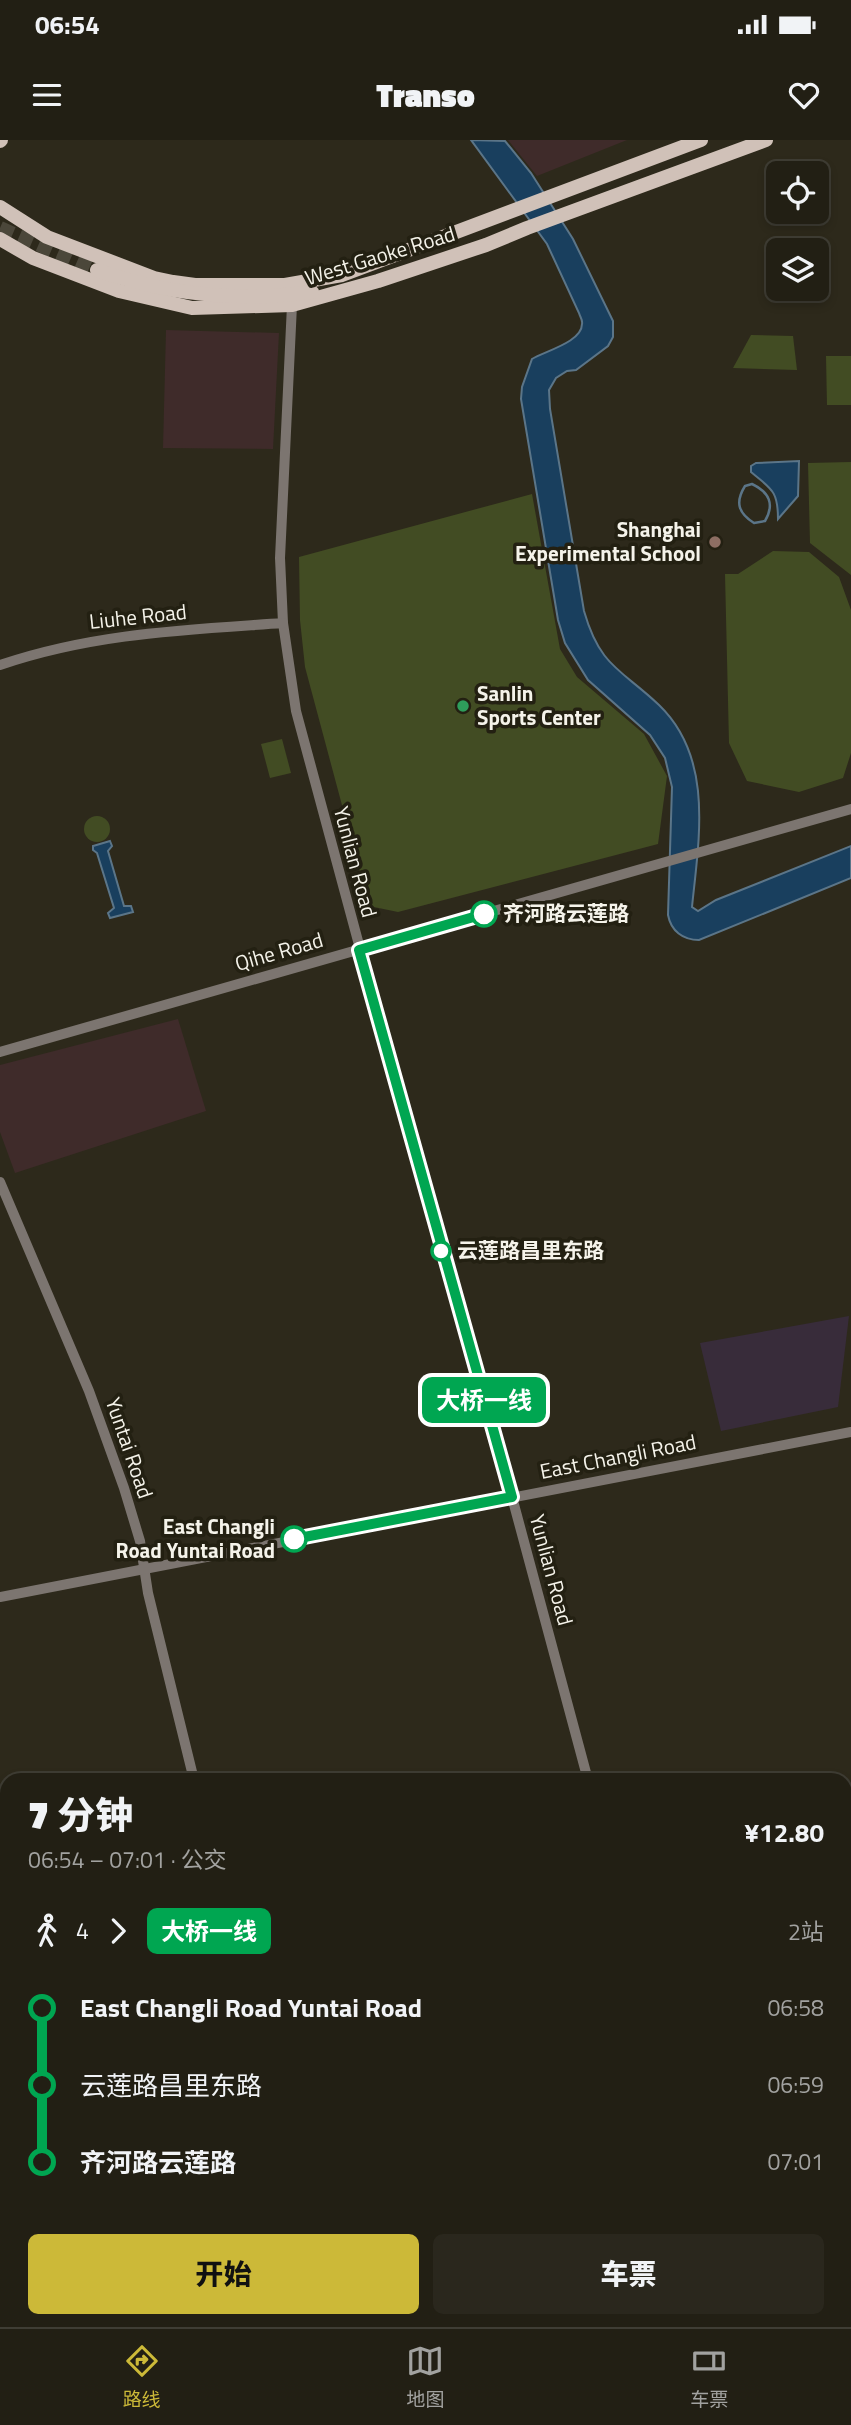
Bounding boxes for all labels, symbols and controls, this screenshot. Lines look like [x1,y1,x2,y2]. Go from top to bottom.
text: 06:54 [35,5,100,44]
text: Transo [376,71,475,119]
icon: menu [28,76,66,114]
icon: heart [785,76,823,114]
map controls [766,161,829,301]
button: locate [766,161,829,224]
street label: West Gaoke Road [301,217,459,293]
button: layers [766,238,829,301]
place label: Shanghai Experimental School [515,513,701,569]
marker: Shanghai Experimental School [707,534,723,550]
street label: Liuhe Road [88,595,188,637]
place label: Sanlin Sports Center [477,677,601,733]
marker: Sanlin Sports Center [455,698,471,714]
street label: Yunlian Road [326,803,386,921]
place label: 齐河路云莲路 [503,897,629,929]
marker: 齐河路云莲路 [471,901,497,927]
street label: Qihe Road [231,923,327,979]
place label: 云莲路昌里东路 [457,1234,604,1266]
marker: 云莲路昌里东路 [431,1241,451,1261]
line badge: 大桥一线 [435,1377,533,1423]
text: 大桥一线 [436,1382,532,1418]
street label: Yuntai Road [98,1393,162,1503]
street label: East Changli Road [537,1425,699,1487]
place label: East Changli Road Yuntai Road [116,1510,275,1566]
street label: Yunlian Road [522,1511,582,1629]
marker: East Changli Road Yuntai Road [281,1526,307,1552]
text: 7 分钟 [28,1786,133,1844]
text: ¥12.80 [745,1813,824,1852]
text: 06:54 – 07:01 · 公交 [28,1842,227,1877]
icon: walk [28,1912,66,1950]
icon: forward [99,1912,137,1950]
text: 4 [76,1913,89,1948]
text: 大桥一线 [161,1913,257,1949]
text: 2站 [788,1914,824,1949]
text: East Changli Road Yuntai Road [80,1988,422,2027]
text: 06:58 [767,1990,824,2025]
text: 云莲路昌里东路 [80,2066,262,2105]
text: 06:59 [767,2067,824,2102]
text: 齐河路云莲路 [80,2143,236,2182]
text: 07:01 [767,2144,824,2179]
button: 开始 [28,2234,419,2314]
button: 车票 [433,2234,824,2314]
tab: 路线 [123,2342,161,2413]
tab: 地图 [406,2342,444,2413]
tab: 车票 [690,2342,728,2413]

